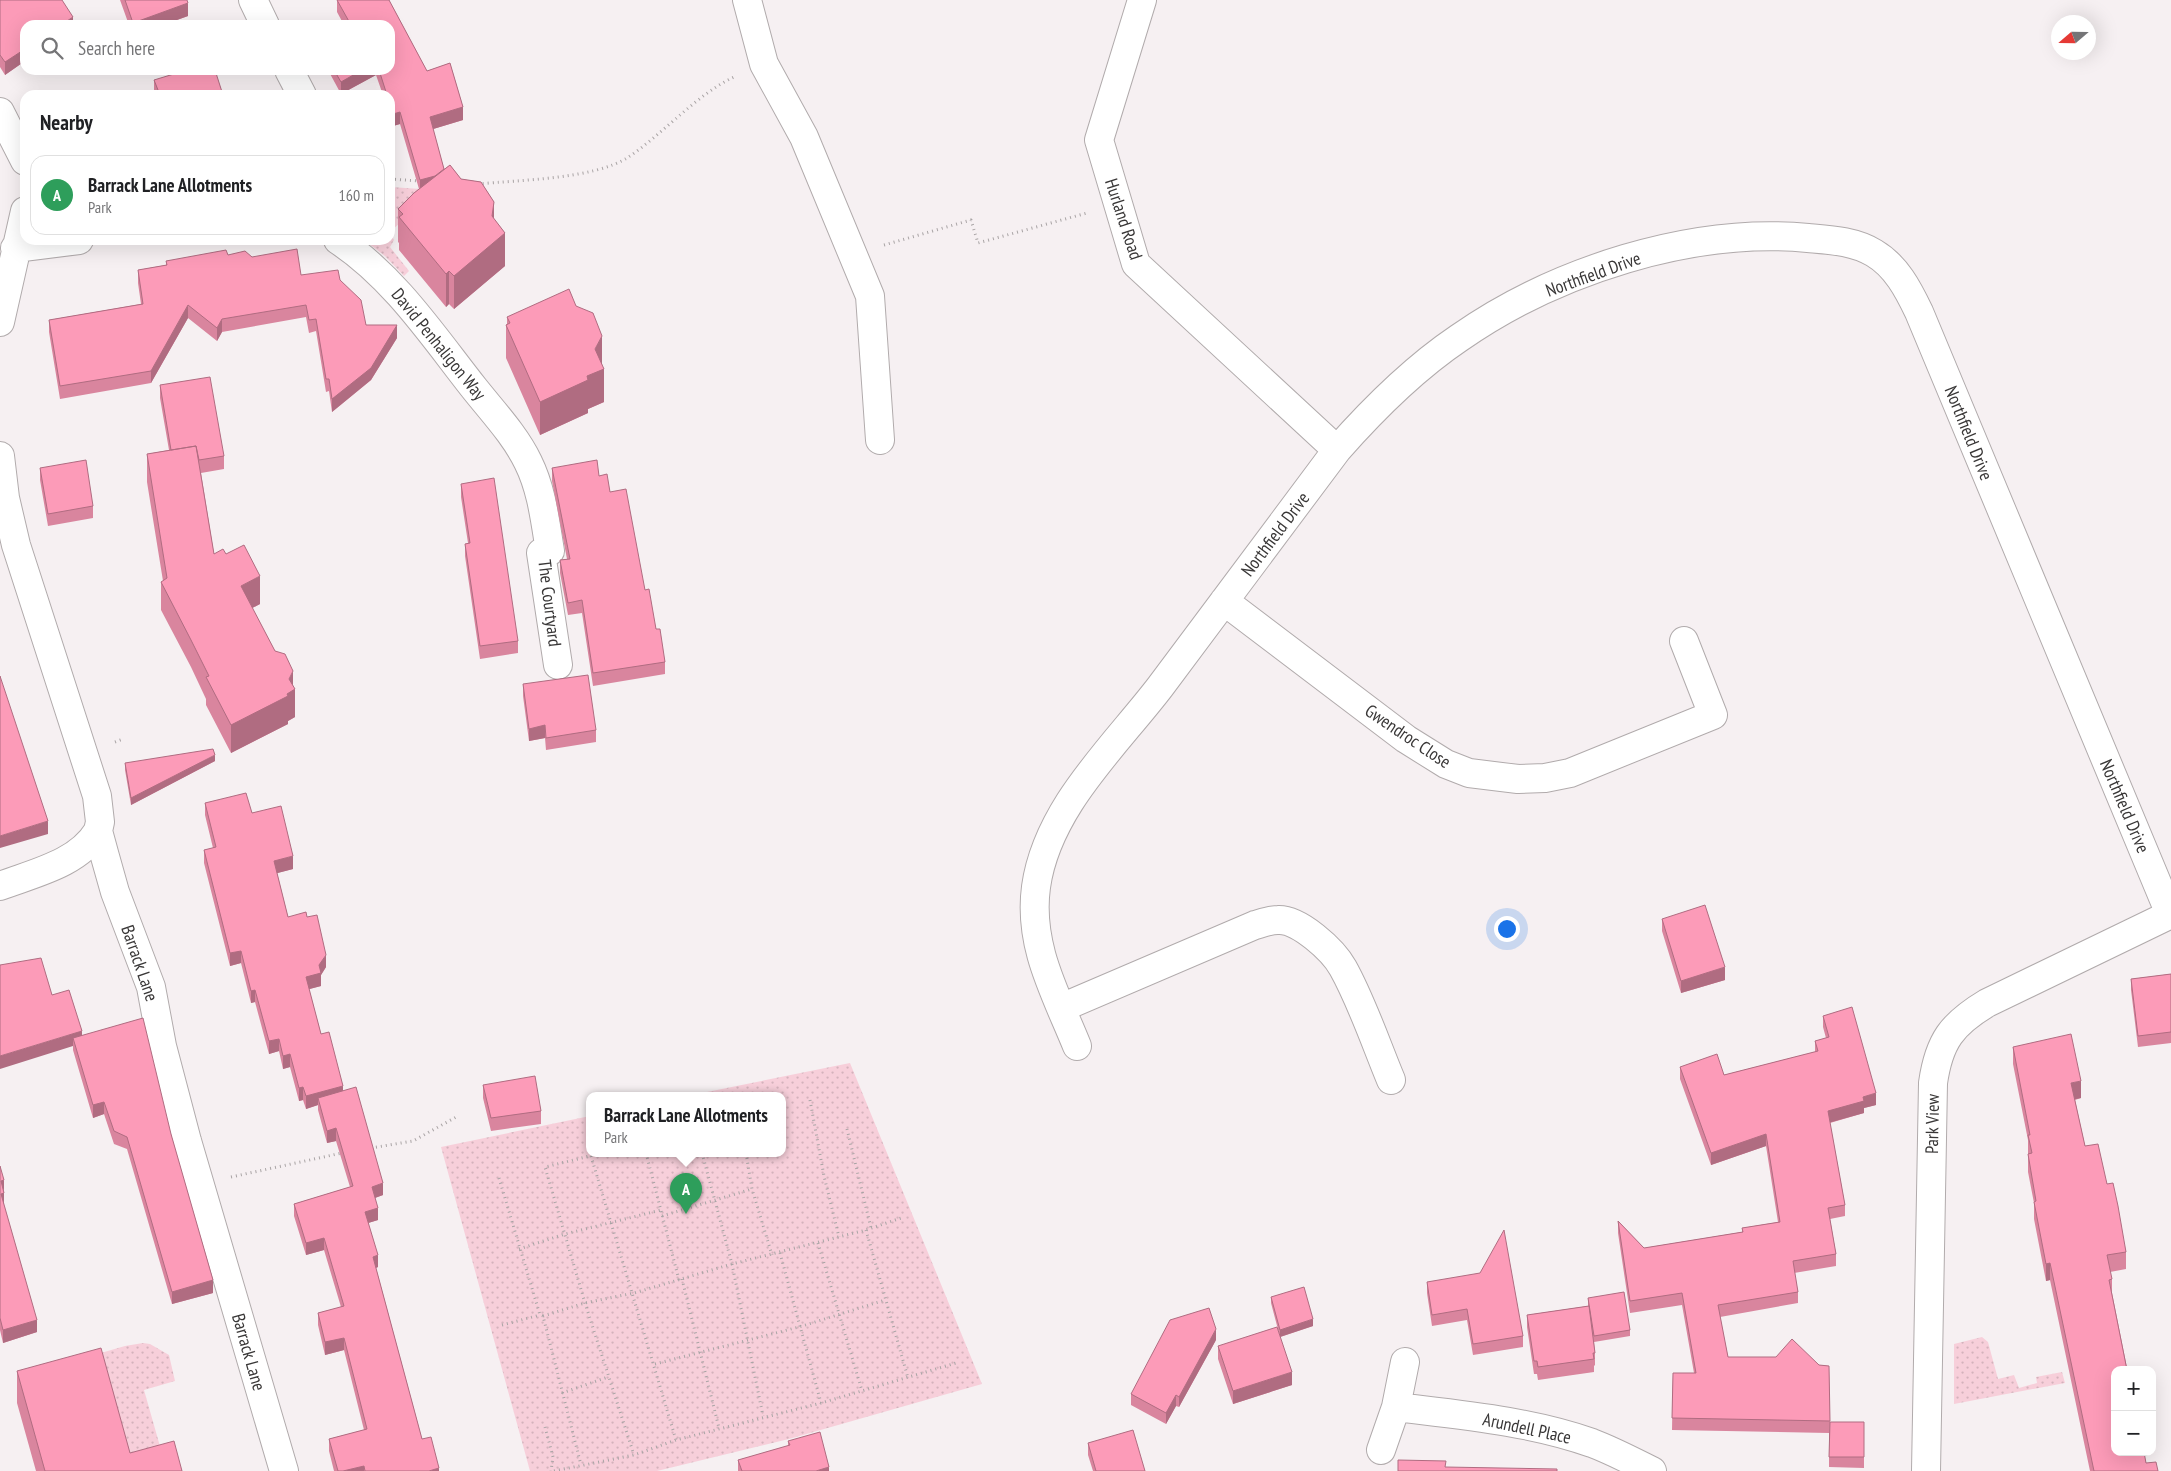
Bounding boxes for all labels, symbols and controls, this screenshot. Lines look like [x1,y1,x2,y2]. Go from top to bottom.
north arrow [2051,15,2096,60]
search box [20,20,395,75]
icon: search [38,34,66,62]
text: Search here [78,36,155,60]
text: Nearby [40,109,93,136]
text: Barrack Lane Allotments [88,173,252,197]
street label: Hurland Road [1100,175,1148,263]
text: A [53,185,61,205]
text: 160 m [339,185,374,205]
text: Park [88,197,112,217]
street label: Northfield Drive [1542,246,1644,302]
street label: David Penhaligon Way [387,283,491,405]
street label: Northfield Drive [1940,383,1998,483]
street label: Northfield Drive [1236,487,1314,581]
street label: The Courtyard [533,558,567,648]
street label: Gwendroc Close [1361,699,1455,773]
street label: Northfield Drive [2095,756,2155,856]
your location [1494,916,1520,942]
street label: Barrack Lane [116,922,164,1004]
popup [586,1092,786,1157]
street label: Park View [1920,1094,1944,1154]
text: Barrack Lane Allotments [604,1103,768,1127]
text: Park [604,1127,628,1147]
pin: A [670,1173,702,1214]
street label: Barrack Lane [227,1311,271,1393]
map controls [2111,1366,2156,1456]
button: + [2111,1366,2156,1411]
street label: Arundell Place [1481,1407,1573,1449]
button: − [2111,1411,2156,1456]

